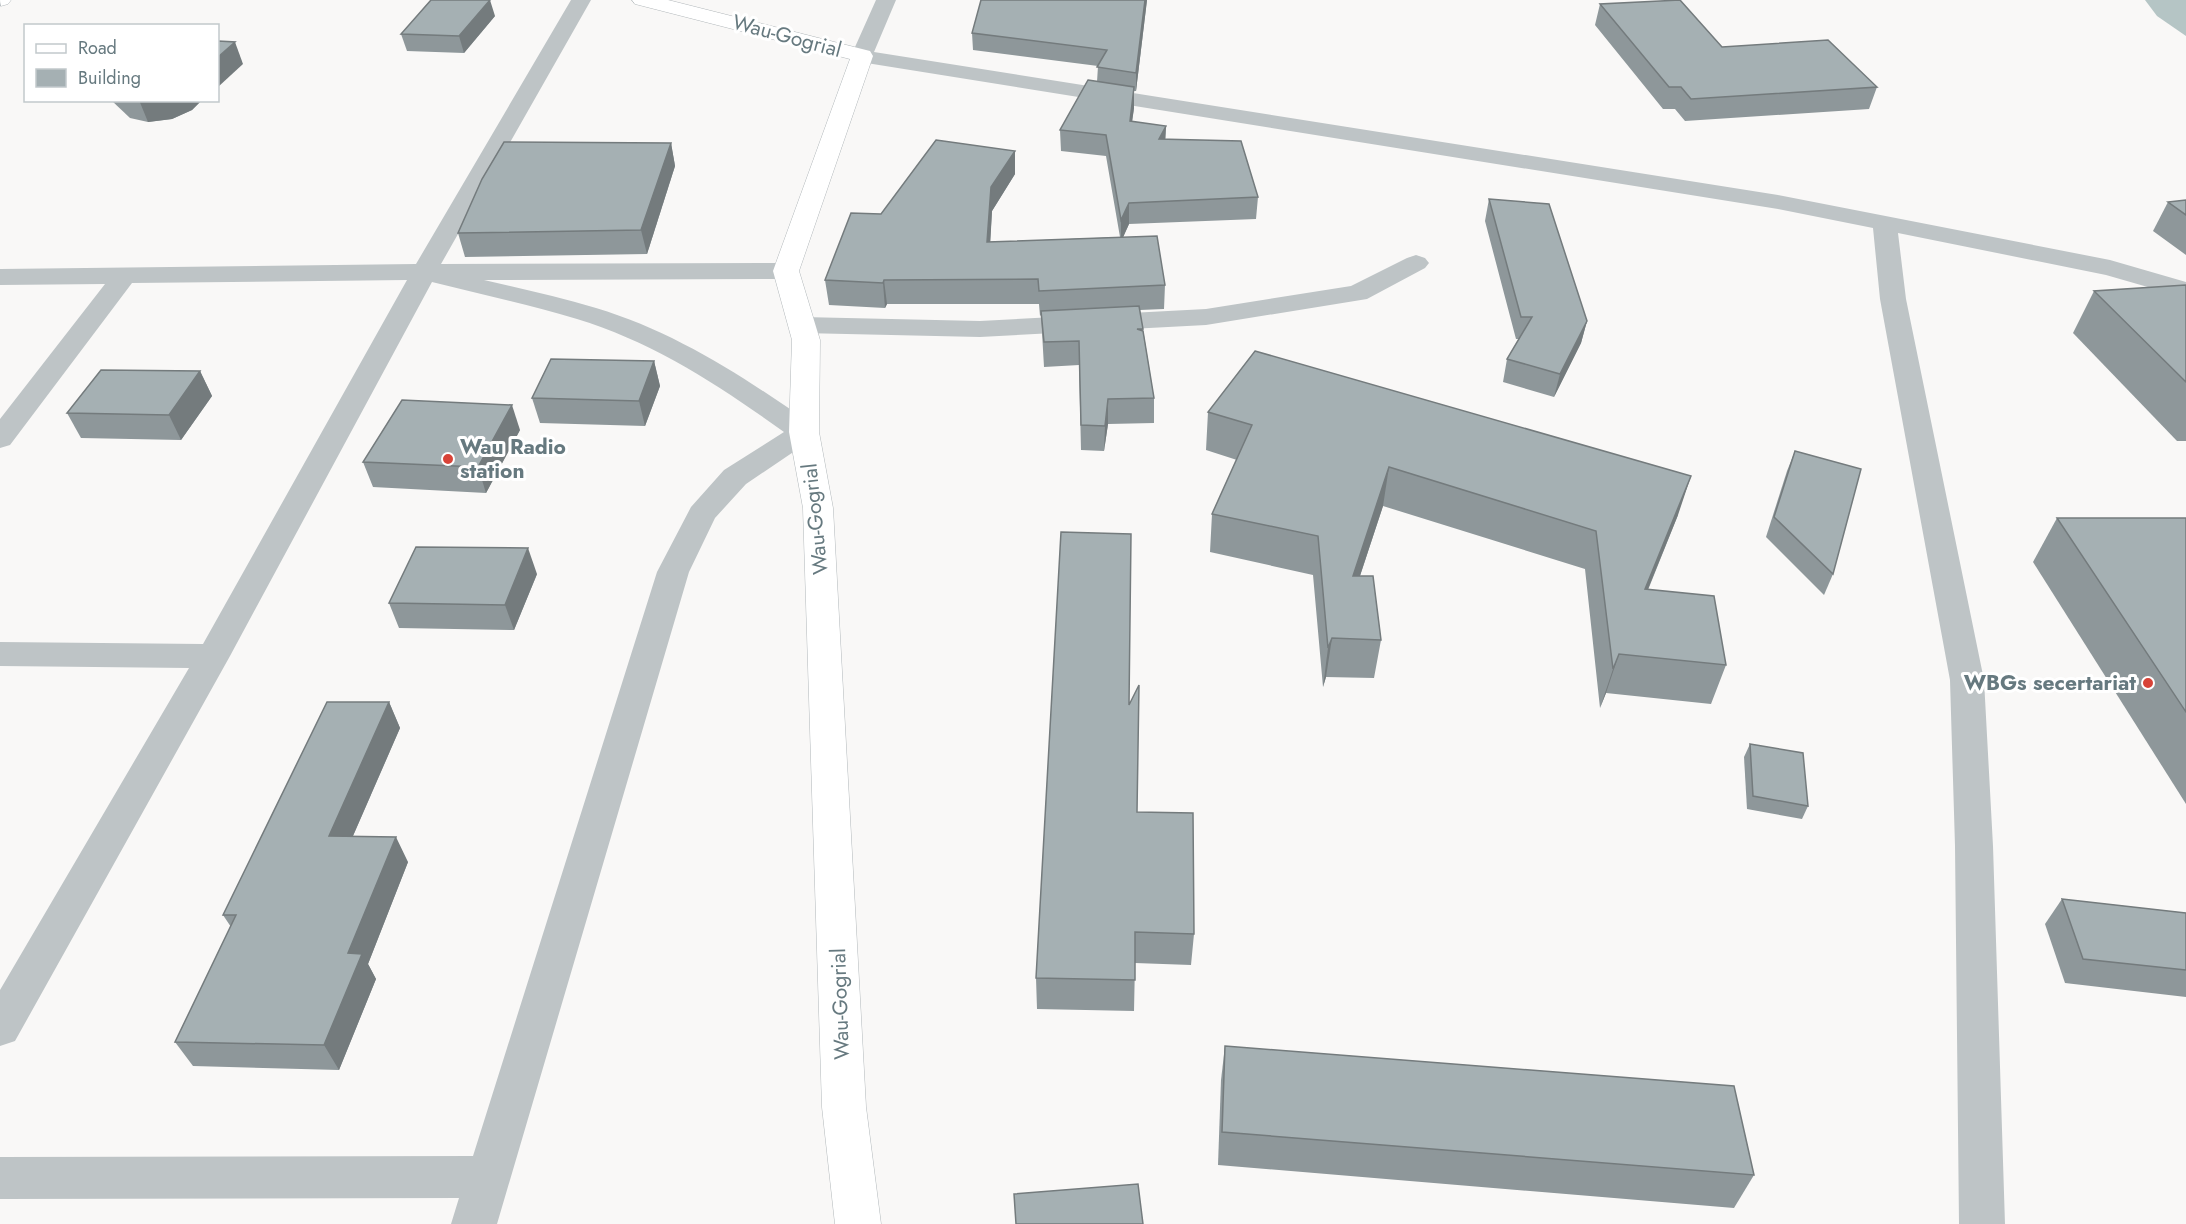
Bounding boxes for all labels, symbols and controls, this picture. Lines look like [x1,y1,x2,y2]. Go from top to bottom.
street label: Wau-Gogrial [729,7,845,65]
legend [24,24,219,102]
text: Road [78,35,117,61]
text: Building [78,65,141,91]
place label: Wau Radio station [460,432,566,486]
marker: Wau Radio station [441,452,455,466]
street label: Wau-Gogrial [794,462,836,576]
place label: WBGs secertariat [1964,668,2136,698]
marker: WBGs secertariat [2141,676,2155,690]
street label: Wau-Gogrial [823,948,857,1060]

